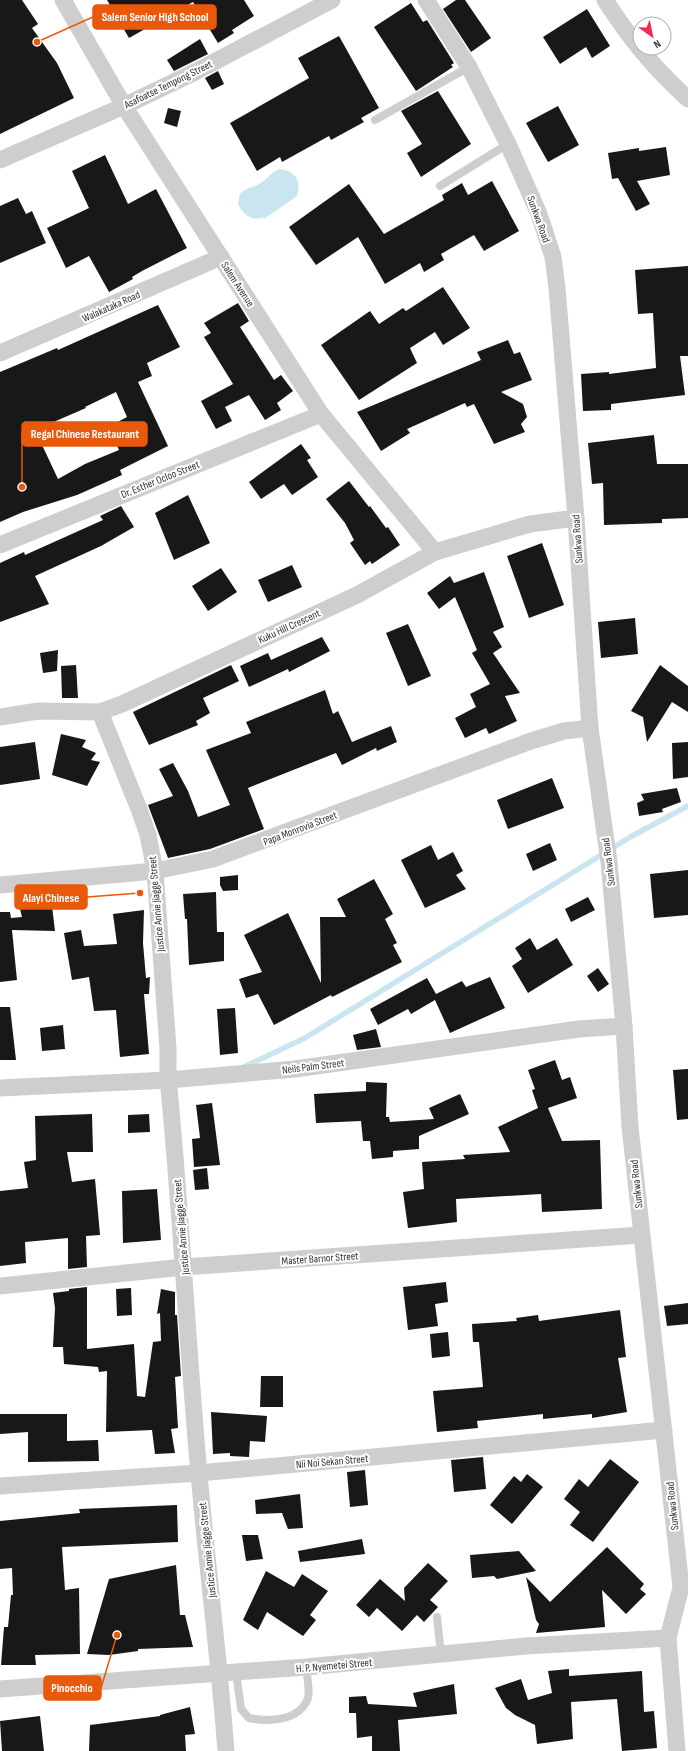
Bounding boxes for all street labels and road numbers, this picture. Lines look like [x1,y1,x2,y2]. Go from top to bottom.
street label: Asafoatse Tempong Street [121,57,215,112]
street label: Sunkwa Road [524,194,553,245]
street label: Salem Avenue [218,259,257,309]
street label: Walakataka Road [80,288,142,325]
street label: Dr. Esther Ocloo Street [119,458,202,501]
street label: Sunkwa Road [569,514,586,564]
street label: Kuku Hill Crescent [256,606,323,647]
street label: Papa Monrovia Street [261,808,340,849]
street label: Sunkwa Road [599,837,618,887]
street label: Justice Annie Jiagge Street [146,855,167,953]
street label: Neils Palm Street [281,1056,346,1077]
street label: Sunkwa Road [627,1159,646,1209]
street label: Justice Annie Jiagge Street [171,1178,192,1276]
street label: Master Barnor Street [281,1249,360,1268]
street label: Nii Noi Sekan Street [295,1452,369,1471]
street label: Sunkwa Road [663,1481,682,1531]
street label: Justice Annie Jiagge Street [196,1501,219,1599]
street label: H. P. Nyemetei Street [295,1656,373,1675]

